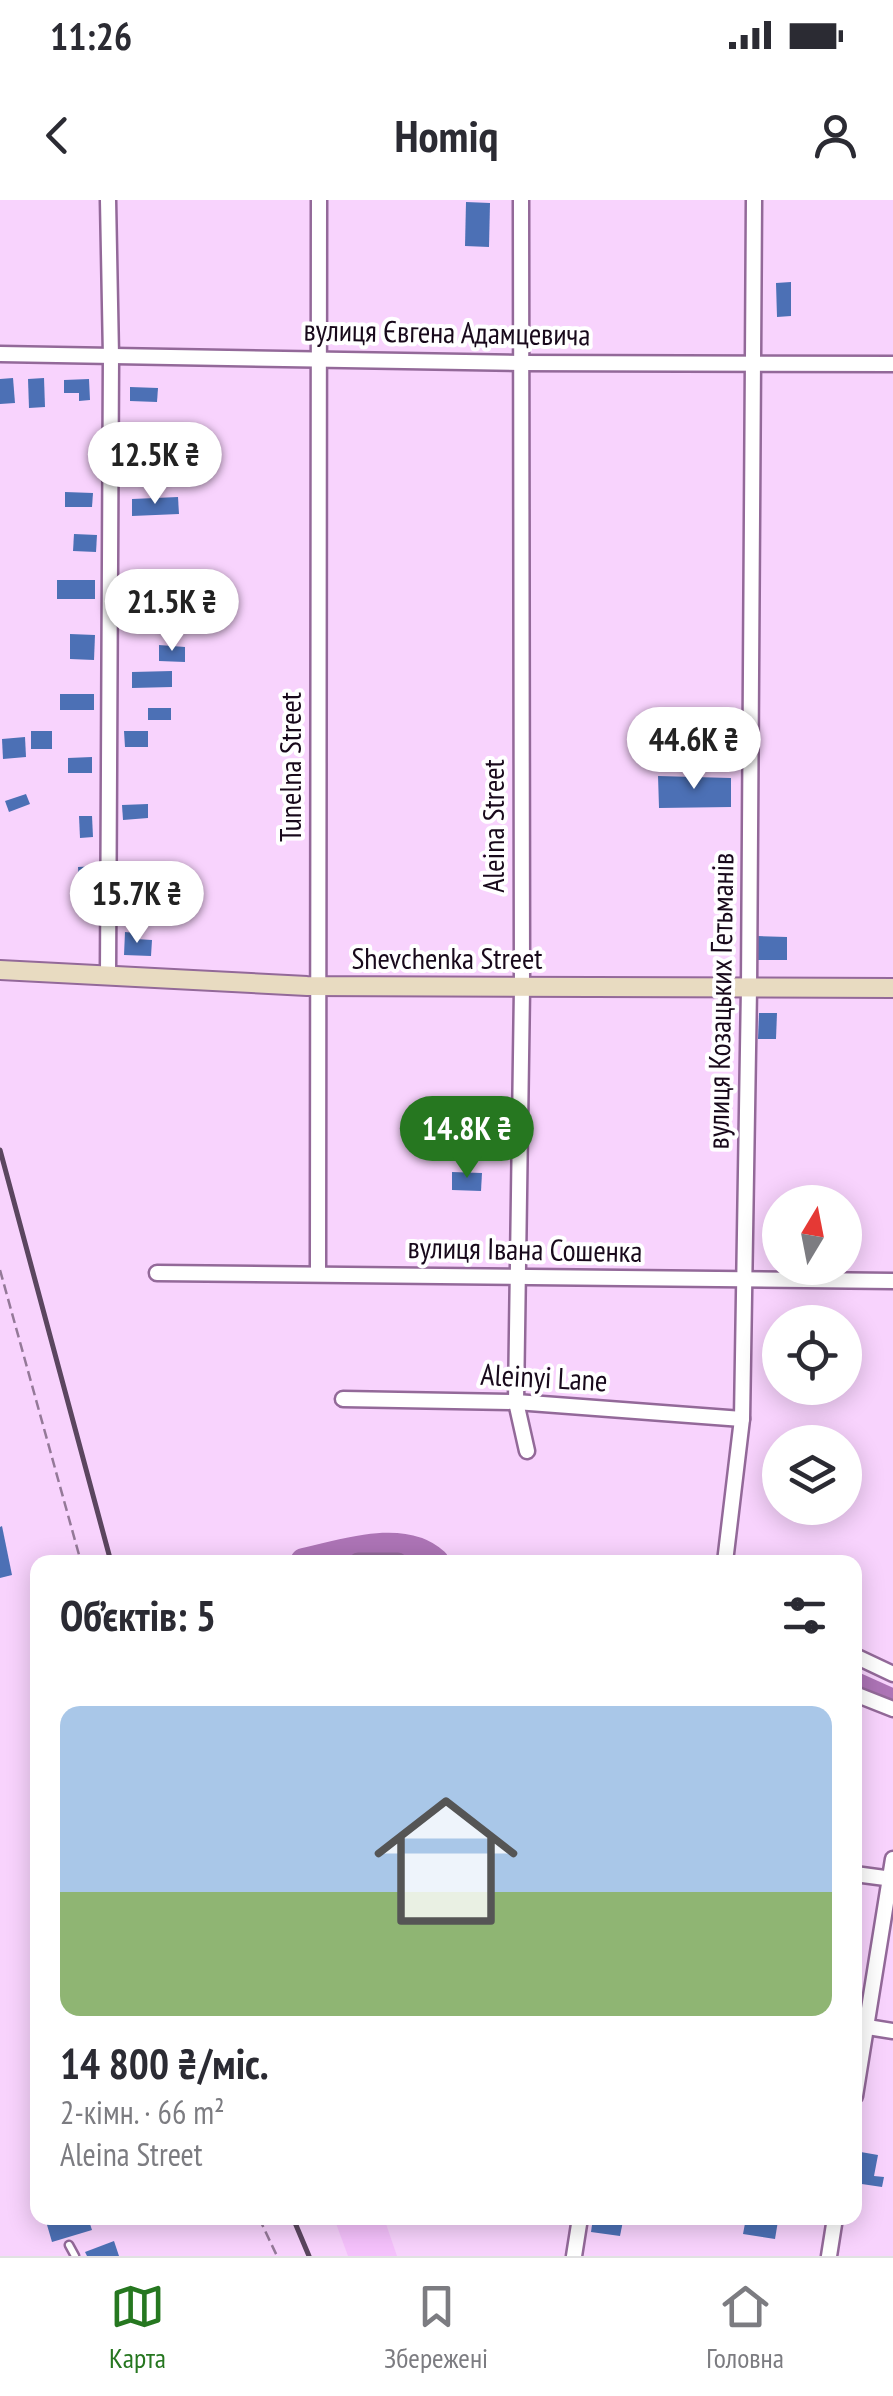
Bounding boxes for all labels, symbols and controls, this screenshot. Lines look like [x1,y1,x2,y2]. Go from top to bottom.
text: 11:26 [50,11,132,60]
text: Homiq [395,106,498,164]
icon: back [30,108,85,163]
icon: person [808,108,863,163]
street label: вулиця Євгена Адамцевича [303,310,591,354]
pin: 12.5K ₴ [63,422,247,507]
text: 12.5K ₴ [110,433,200,475]
pin: 21.5K ₴ [80,569,264,654]
text: 21.5K ₴ [127,580,217,622]
street label: Tunelna Street [270,691,309,842]
pin: 44.6K ₴ [602,707,786,792]
text: 44.6K ₴ [649,718,739,760]
street label: Aleina Street [473,758,512,893]
street label: вулиця Козацьких Гетьманів [697,852,742,1150]
pin: 15.7K ₴ [45,861,229,946]
text: 15.7K ₴ [92,872,182,914]
street label: Shevchenka Street [351,938,543,977]
pin: 14.8K ₴ [375,1096,559,1181]
text: 14.8K ₴ [422,1107,512,1149]
north arrow [762,1185,862,1285]
map controls [762,1185,862,1525]
street label: вулиця Івана Сошенка [407,1227,643,1270]
button: locate [762,1305,862,1405]
street label: Aleinyi Lane [480,1354,609,1399]
button: layers [762,1425,862,1525]
text: Об’єктів: 5 [60,1588,216,1643]
icon: filters [777,1588,832,1643]
icon: home [356,1771,536,1951]
text: 14 800 ₴/міс. [60,2036,269,2091]
text: 2-кімн. · 66 m² [60,2091,225,2133]
text: Aleina Street [60,2133,203,2175]
tab: Карта [109,2279,166,2376]
tab: Збережені [384,2279,488,2376]
tab: Головна [706,2279,784,2376]

